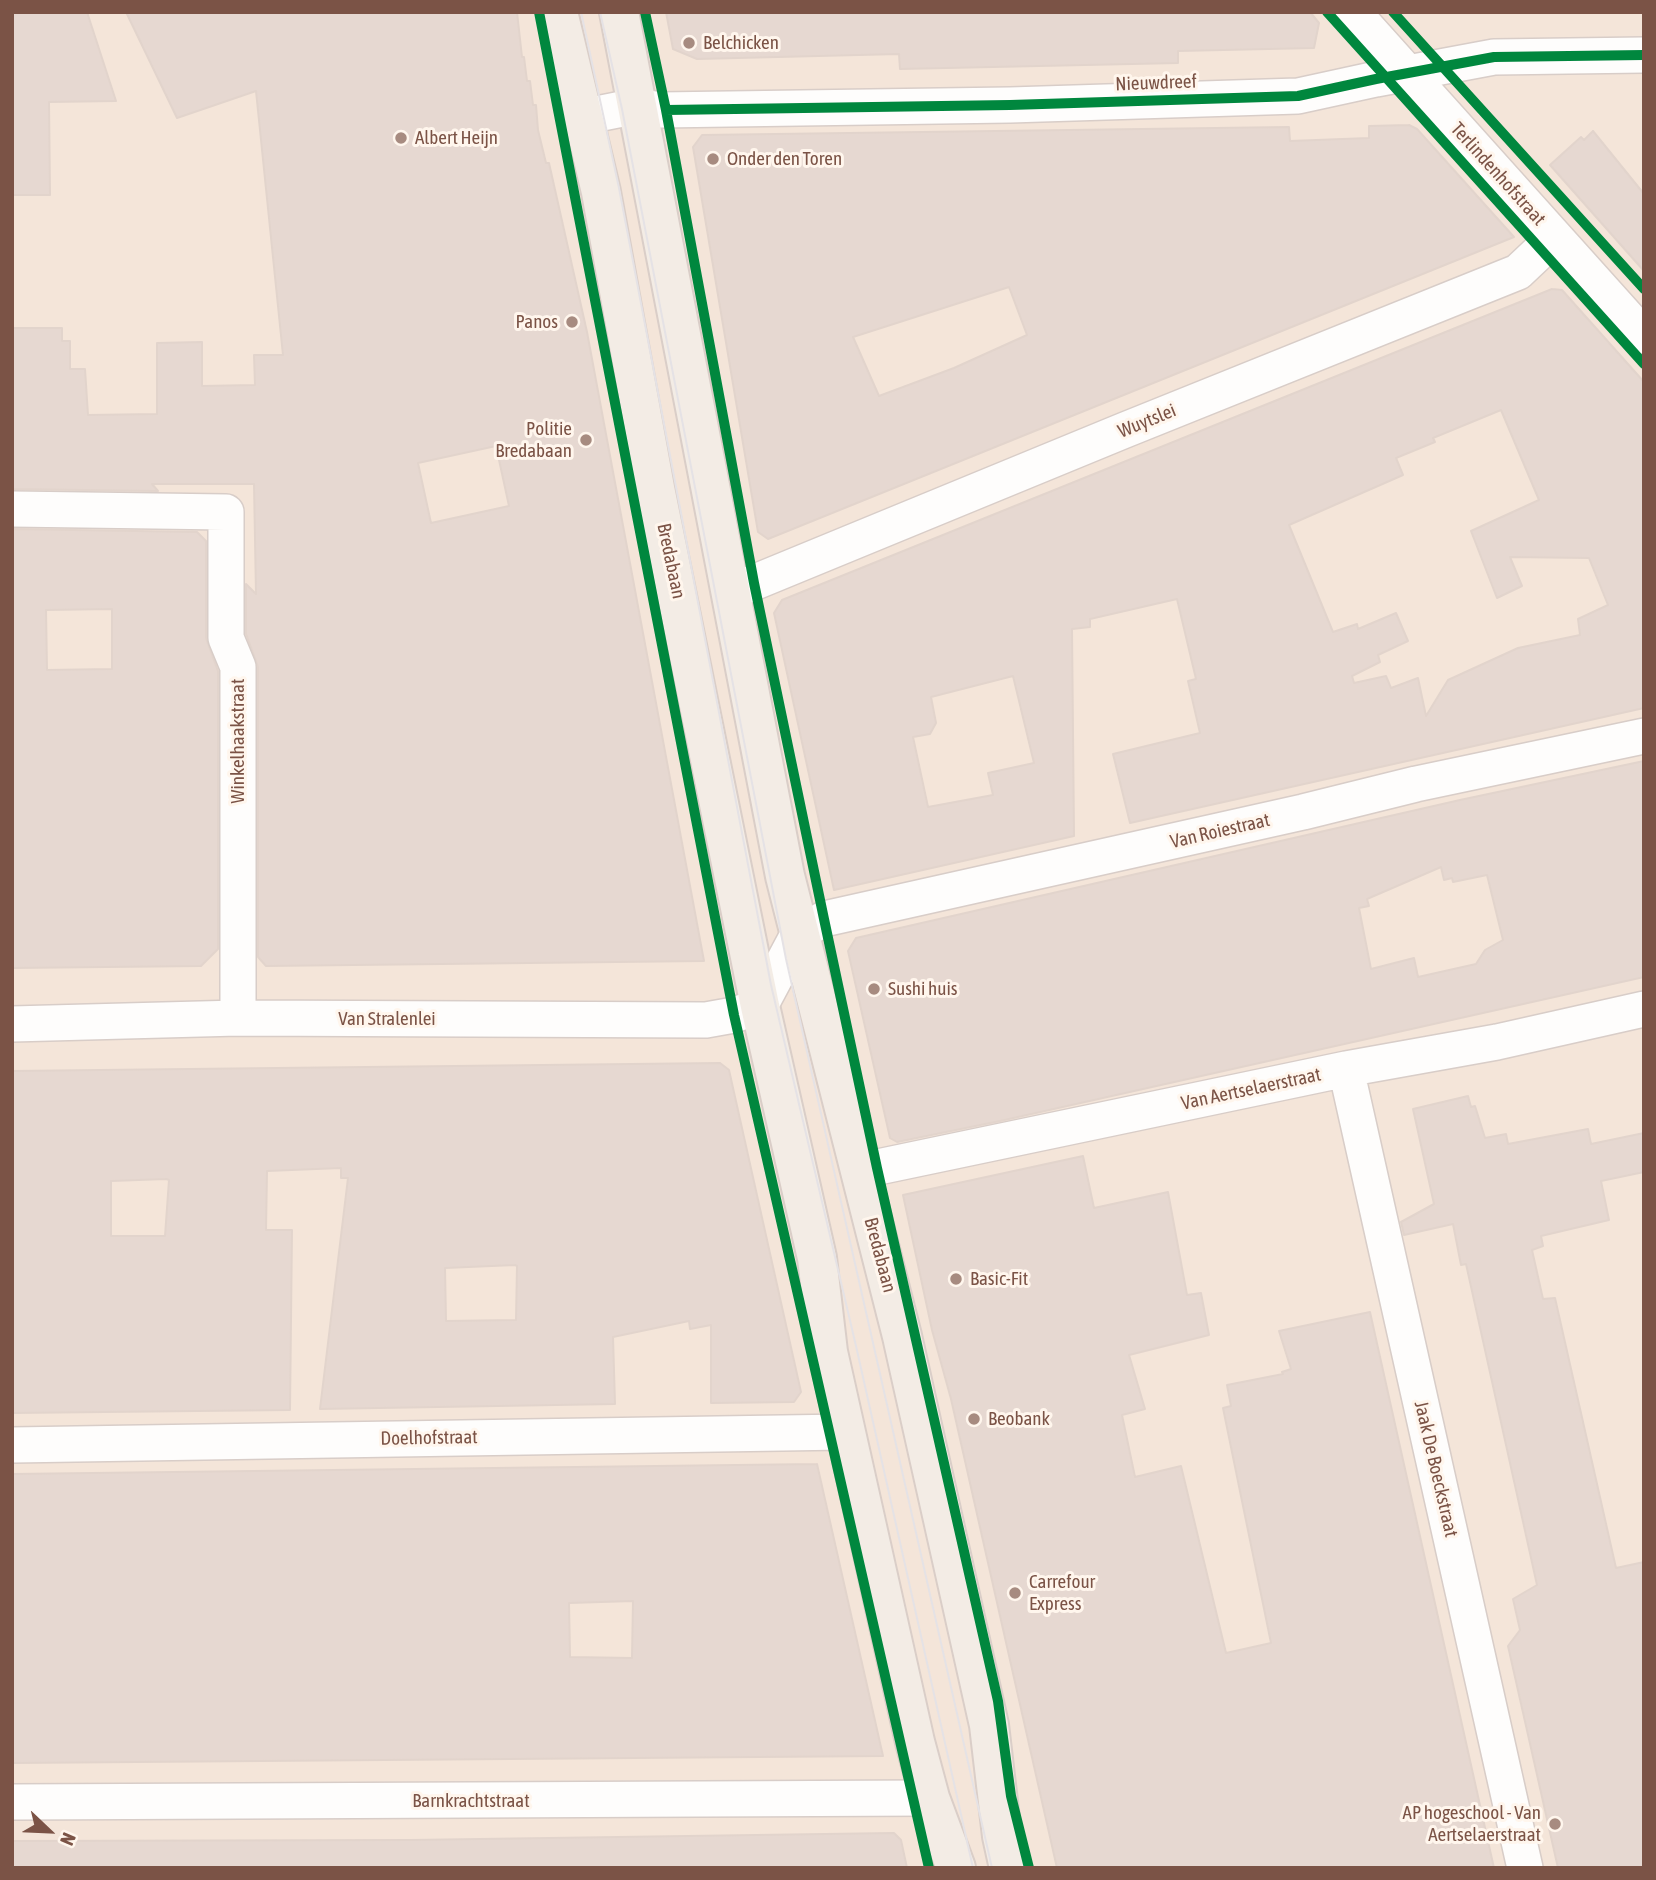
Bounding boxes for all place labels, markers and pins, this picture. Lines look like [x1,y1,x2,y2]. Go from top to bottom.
place label: Belchicken [703,32,779,54]
marker: Belchicken [681,35,697,51]
place label: Albert Heijn [415,127,498,149]
marker: Albert Heijn [393,130,409,146]
place label: Onder den Toren [727,148,842,170]
marker: Onder den Toren [705,151,721,167]
place label: Panos [515,311,558,333]
marker: Panos [564,314,580,330]
place label: Politie Bredabaan [495,418,572,462]
marker: Politie Bredabaan [578,432,594,448]
place label: Sushi huis [888,978,958,1000]
marker: Sushi huis [866,981,882,997]
place label: Basic-Fit [970,1268,1028,1290]
marker: Basic-Fit [948,1271,964,1287]
place label: Beobank [988,1408,1050,1430]
marker: Beobank [966,1411,982,1427]
place label: Carrefour Express [1029,1571,1095,1615]
marker: Carrefour Express [1007,1585,1023,1601]
place label: AP hogeschool - Van Aertselaerstraat [1403,1802,1541,1846]
marker: AP hogeschool - Van Aertselaerstraat [1547,1816,1563,1832]

